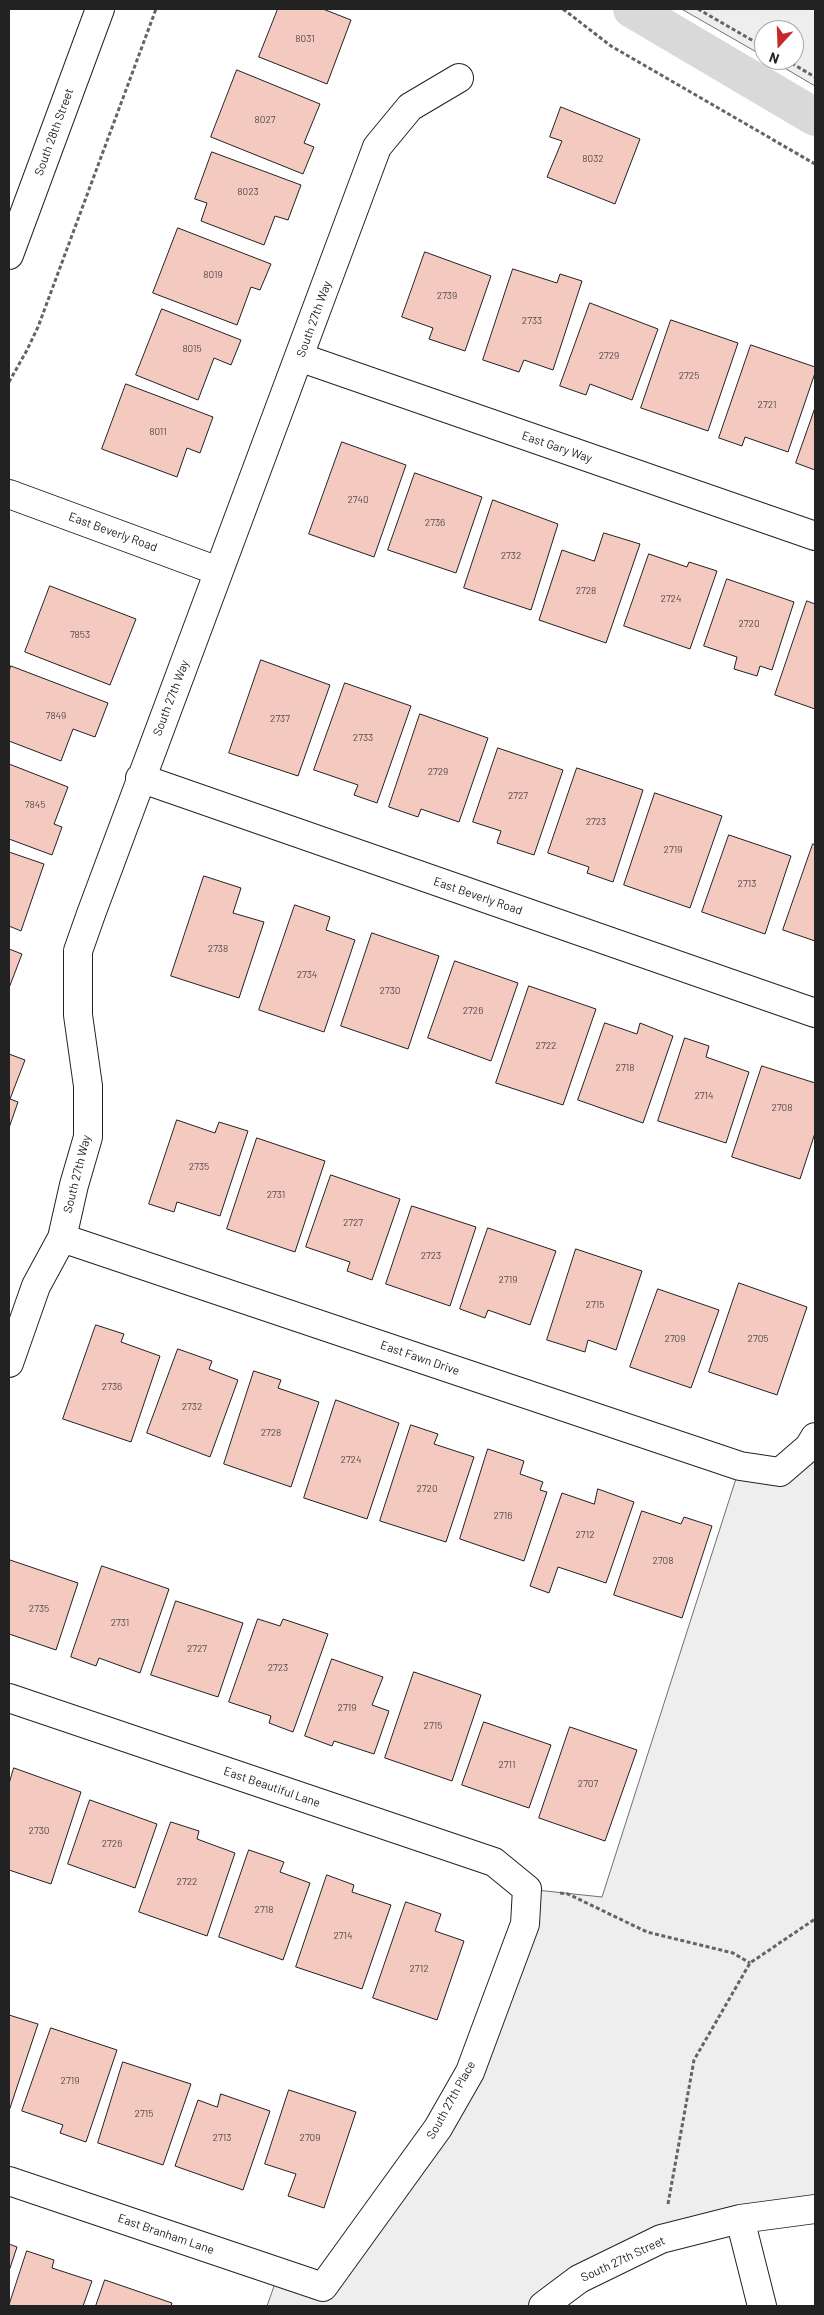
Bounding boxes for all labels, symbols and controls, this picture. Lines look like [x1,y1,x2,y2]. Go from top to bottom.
north arrow [754,20,804,70]
house number: 8031 [295,33,315,45]
text: N [767,49,781,68]
street label: South 28th Street [32,86,76,178]
house number: 8027 [255,114,275,126]
house number: 8032 [582,153,604,165]
house number: 8023 [237,186,259,198]
house number: 8019 [203,269,223,281]
street label: South 27th Way [294,279,334,359]
house number: 2739 [437,290,457,302]
house number: 2733 [522,315,542,327]
house number: 8015 [182,343,202,355]
house number: 2729 [599,350,619,362]
house number: 2725 [679,370,699,382]
house number: 2721 [758,399,776,411]
house number: 8011 [149,426,167,438]
street label: East Gary Way [520,428,594,466]
house number: 2740 [347,494,369,506]
street label: East Beverly Road [67,509,159,555]
house number: 2736 [425,517,445,529]
house number: 2732 [501,550,521,562]
house number: 2728 [576,585,596,597]
house number: 2724 [661,593,681,605]
house number: 2720 [738,618,760,630]
house number: 7853 [70,629,90,641]
street label: South 27th Way [150,658,192,738]
house number: 7849 [46,710,66,722]
house number: 2737 [270,713,290,725]
house number: 2733 [353,732,373,744]
house number: 2729 [428,766,448,778]
house number: 2727 [508,790,528,802]
house number: 7845 [25,799,45,811]
house number: 2723 [586,816,606,828]
house number: 2719 [664,844,682,856]
street label: East Beverly Road [432,874,524,918]
house number: 2713 [738,878,756,890]
house number: 2738 [208,943,228,955]
house number: 2734 [297,969,317,981]
house number: 2730 [380,985,400,997]
house number: 2726 [463,1005,483,1017]
house number: 2722 [536,1040,556,1052]
house number: 2718 [616,1062,634,1074]
house number: 2714 [694,1090,714,1102]
house number: 2708 [772,1102,792,1114]
street label: South 27th Way [60,1133,94,1215]
house number: 2735 [189,1161,209,1173]
house number: 2731 [267,1189,285,1201]
house number: 2727 [343,1217,363,1229]
house number: 2723 [421,1250,441,1262]
house number: 2719 [499,1274,517,1286]
house number: 2715 [586,1299,604,1311]
house number: 2709 [665,1333,685,1345]
house number: 2705 [748,1333,768,1345]
street label: East Fawn Drive [379,1338,461,1378]
house number: 2736 [102,1381,122,1393]
house number: 2732 [182,1401,202,1413]
house number: 2728 [261,1427,281,1439]
house number: 2724 [341,1454,361,1466]
house number: 2720 [416,1483,438,1495]
house number: 2716 [494,1510,512,1522]
house number: 2712 [576,1529,594,1541]
house number: 2708 [653,1555,673,1567]
house number: 2735 [29,1603,49,1615]
house number: 2731 [111,1617,129,1629]
house number: 2727 [187,1643,207,1655]
house number: 2723 [268,1662,288,1674]
house number: 2719 [338,1702,356,1714]
house number: 2715 [424,1720,442,1732]
house number: 2711 [498,1759,516,1771]
street label: East Beautiful Lane [222,1764,322,1810]
house number: 2707 [578,1778,598,1790]
house number: 2730 [29,1825,49,1837]
house number: 2726 [102,1838,122,1850]
house number: 2722 [177,1876,197,1888]
house number: 2718 [255,1904,273,1916]
house number: 2714 [333,1930,353,1942]
house number: 2712 [410,1963,428,1975]
street label: South 27th Place [424,2058,478,2142]
house number: 2719 [61,2075,79,2087]
house number: 2715 [135,2108,153,2120]
house number: 2713 [213,2132,231,2144]
house number: 2709 [300,2132,320,2144]
street label: East Branham Lane [116,2211,216,2257]
street label: South 27th Street [579,2233,667,2285]

